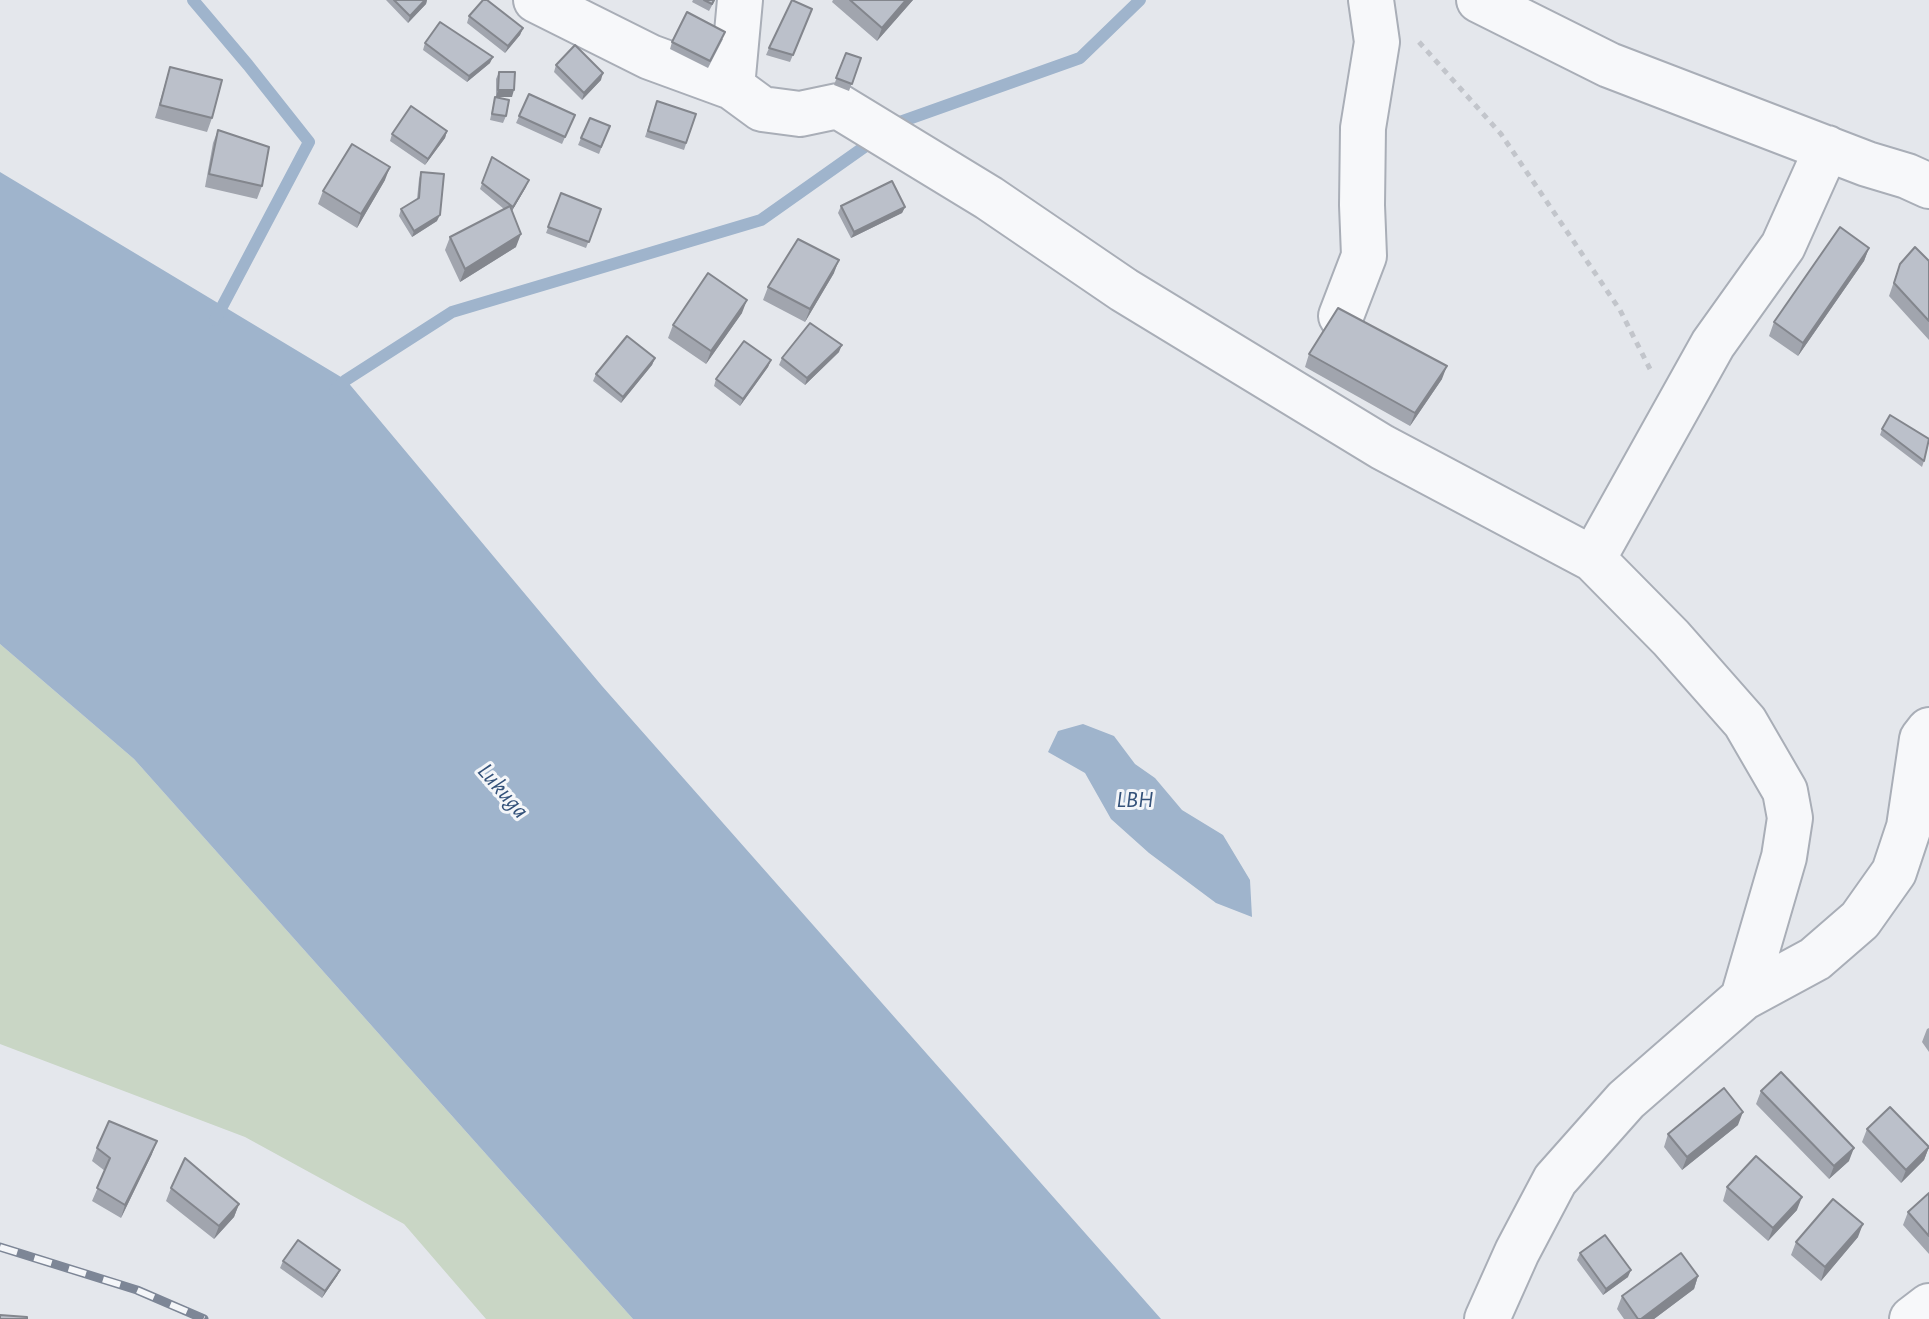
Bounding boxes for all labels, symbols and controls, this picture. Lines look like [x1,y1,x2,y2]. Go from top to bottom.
water label: Lukuga [471,757,535,825]
water label: LBH [1116,786,1154,814]

